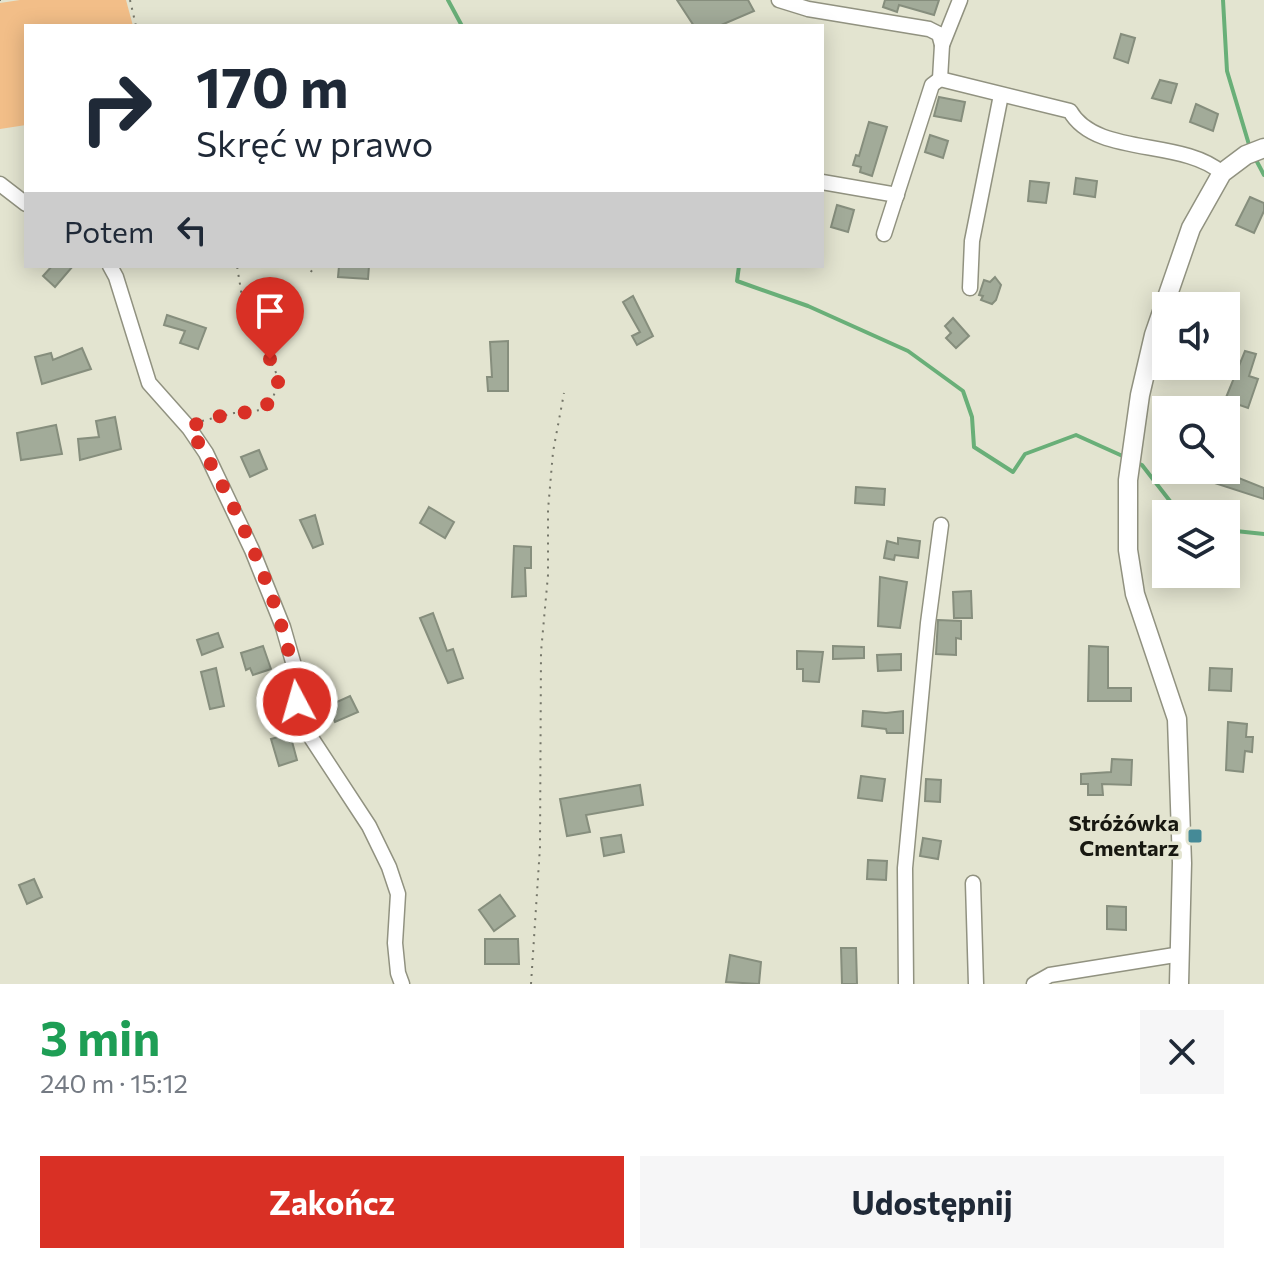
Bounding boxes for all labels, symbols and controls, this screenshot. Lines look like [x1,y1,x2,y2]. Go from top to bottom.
text: 170 m [196,51,349,120]
icon: right [64,56,168,160]
text: Skręć w prawo [196,120,433,164]
icon: left [170,208,214,252]
text: Potem [64,212,154,249]
pin [236,277,304,359]
icon: arrive [248,289,292,333]
map controls [1152,292,1240,588]
button: sound [1152,292,1240,380]
button: search [1152,396,1240,484]
button: layers [1152,500,1240,588]
position arrow [255,660,339,744]
place label: Stróżówka Cmentarz [1068,809,1179,861]
marker: Stróżówka Cmentarz [1186,827,1204,845]
text: 3 min [40,1007,160,1066]
button: close [1140,1010,1224,1094]
text: 240 m · 15:12 [40,1067,188,1098]
button: Zakończ [40,1156,624,1248]
button: Udostępnij [640,1156,1224,1248]

